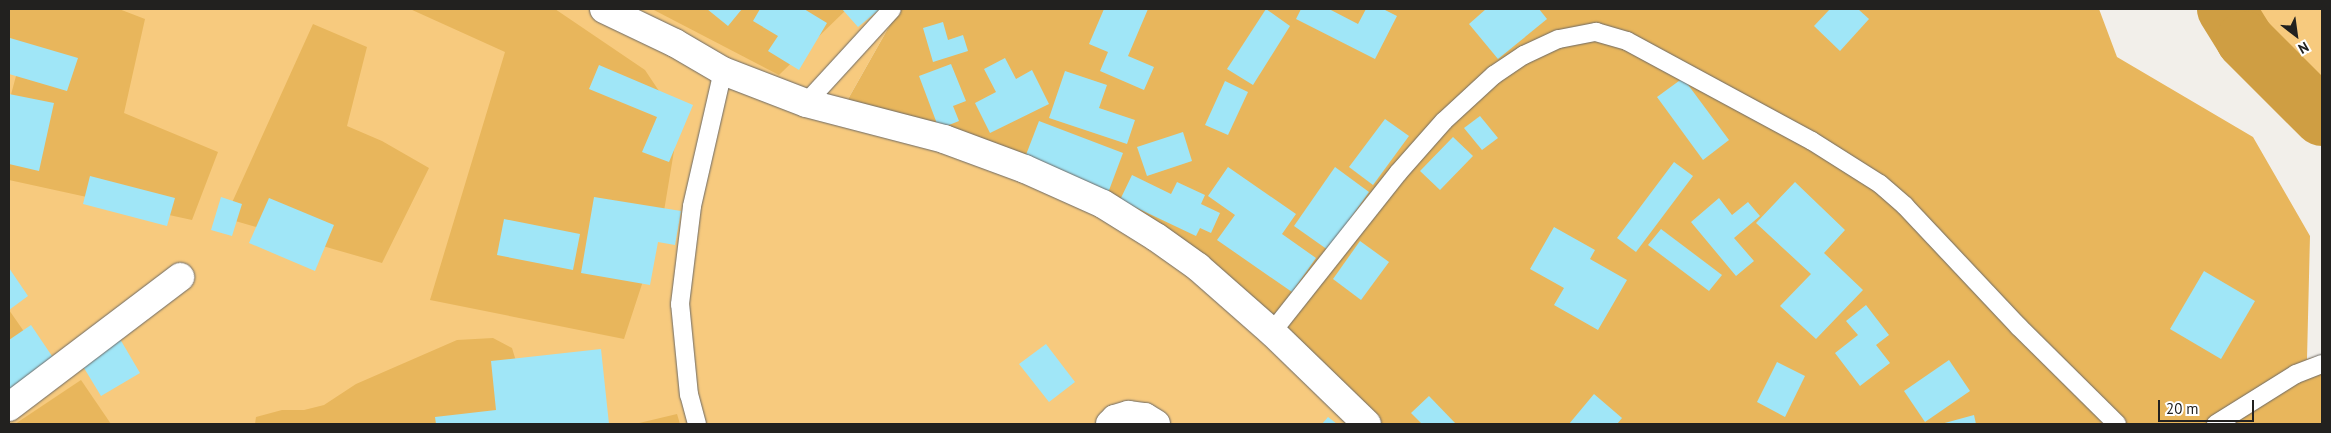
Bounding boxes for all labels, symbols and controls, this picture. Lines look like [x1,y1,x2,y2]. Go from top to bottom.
north arrow [2271,10,2321,60]
text: N [2295,38,2312,58]
scale bar [2161,390,2257,422]
text: 20 m [2166,399,2199,418]

